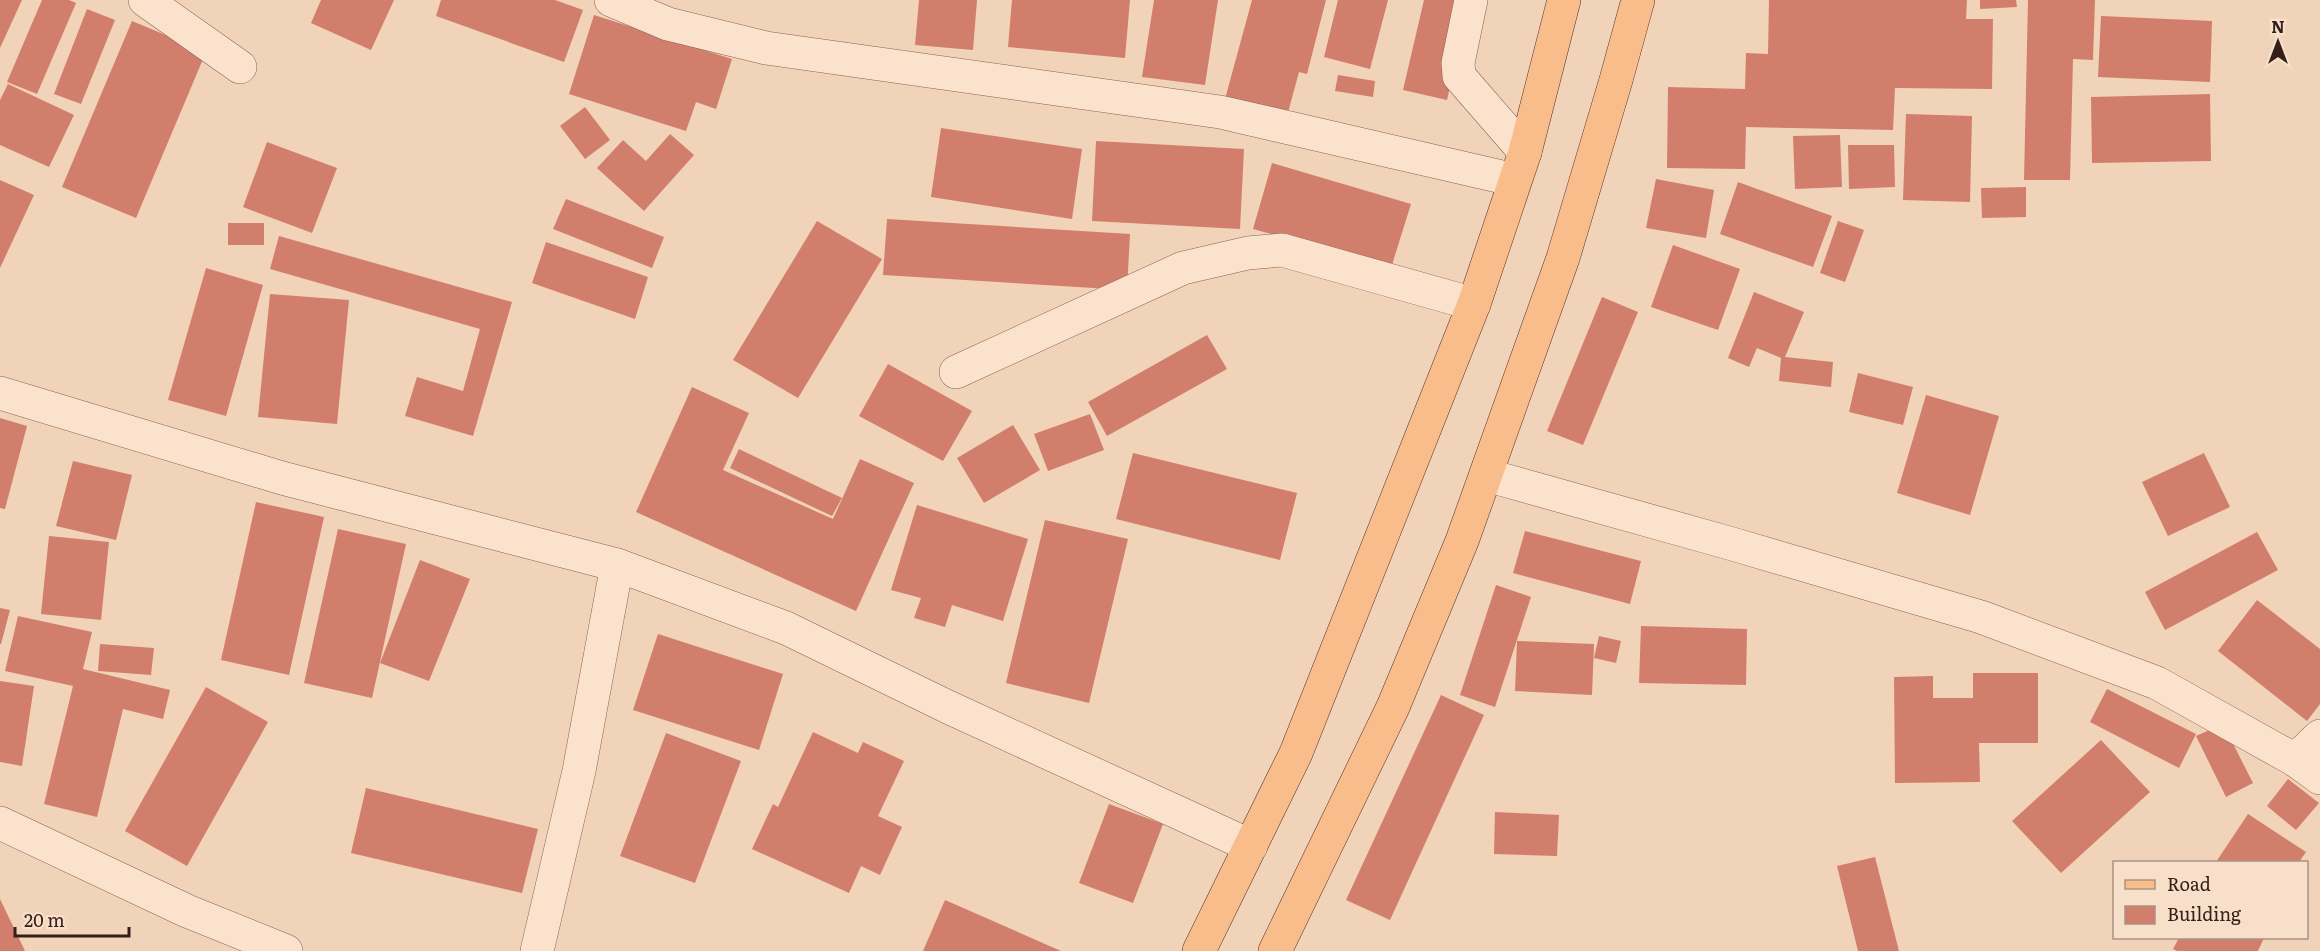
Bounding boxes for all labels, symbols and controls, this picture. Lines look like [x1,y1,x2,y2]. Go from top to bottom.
north arrow [2248,12,2308,72]
text: N [2271,14,2285,38]
legend [2113,861,2308,939]
text: Road [2167,870,2211,897]
scale bar [15,900,129,938]
text: Building [2167,900,2242,927]
text: 20 m [24,906,65,933]

